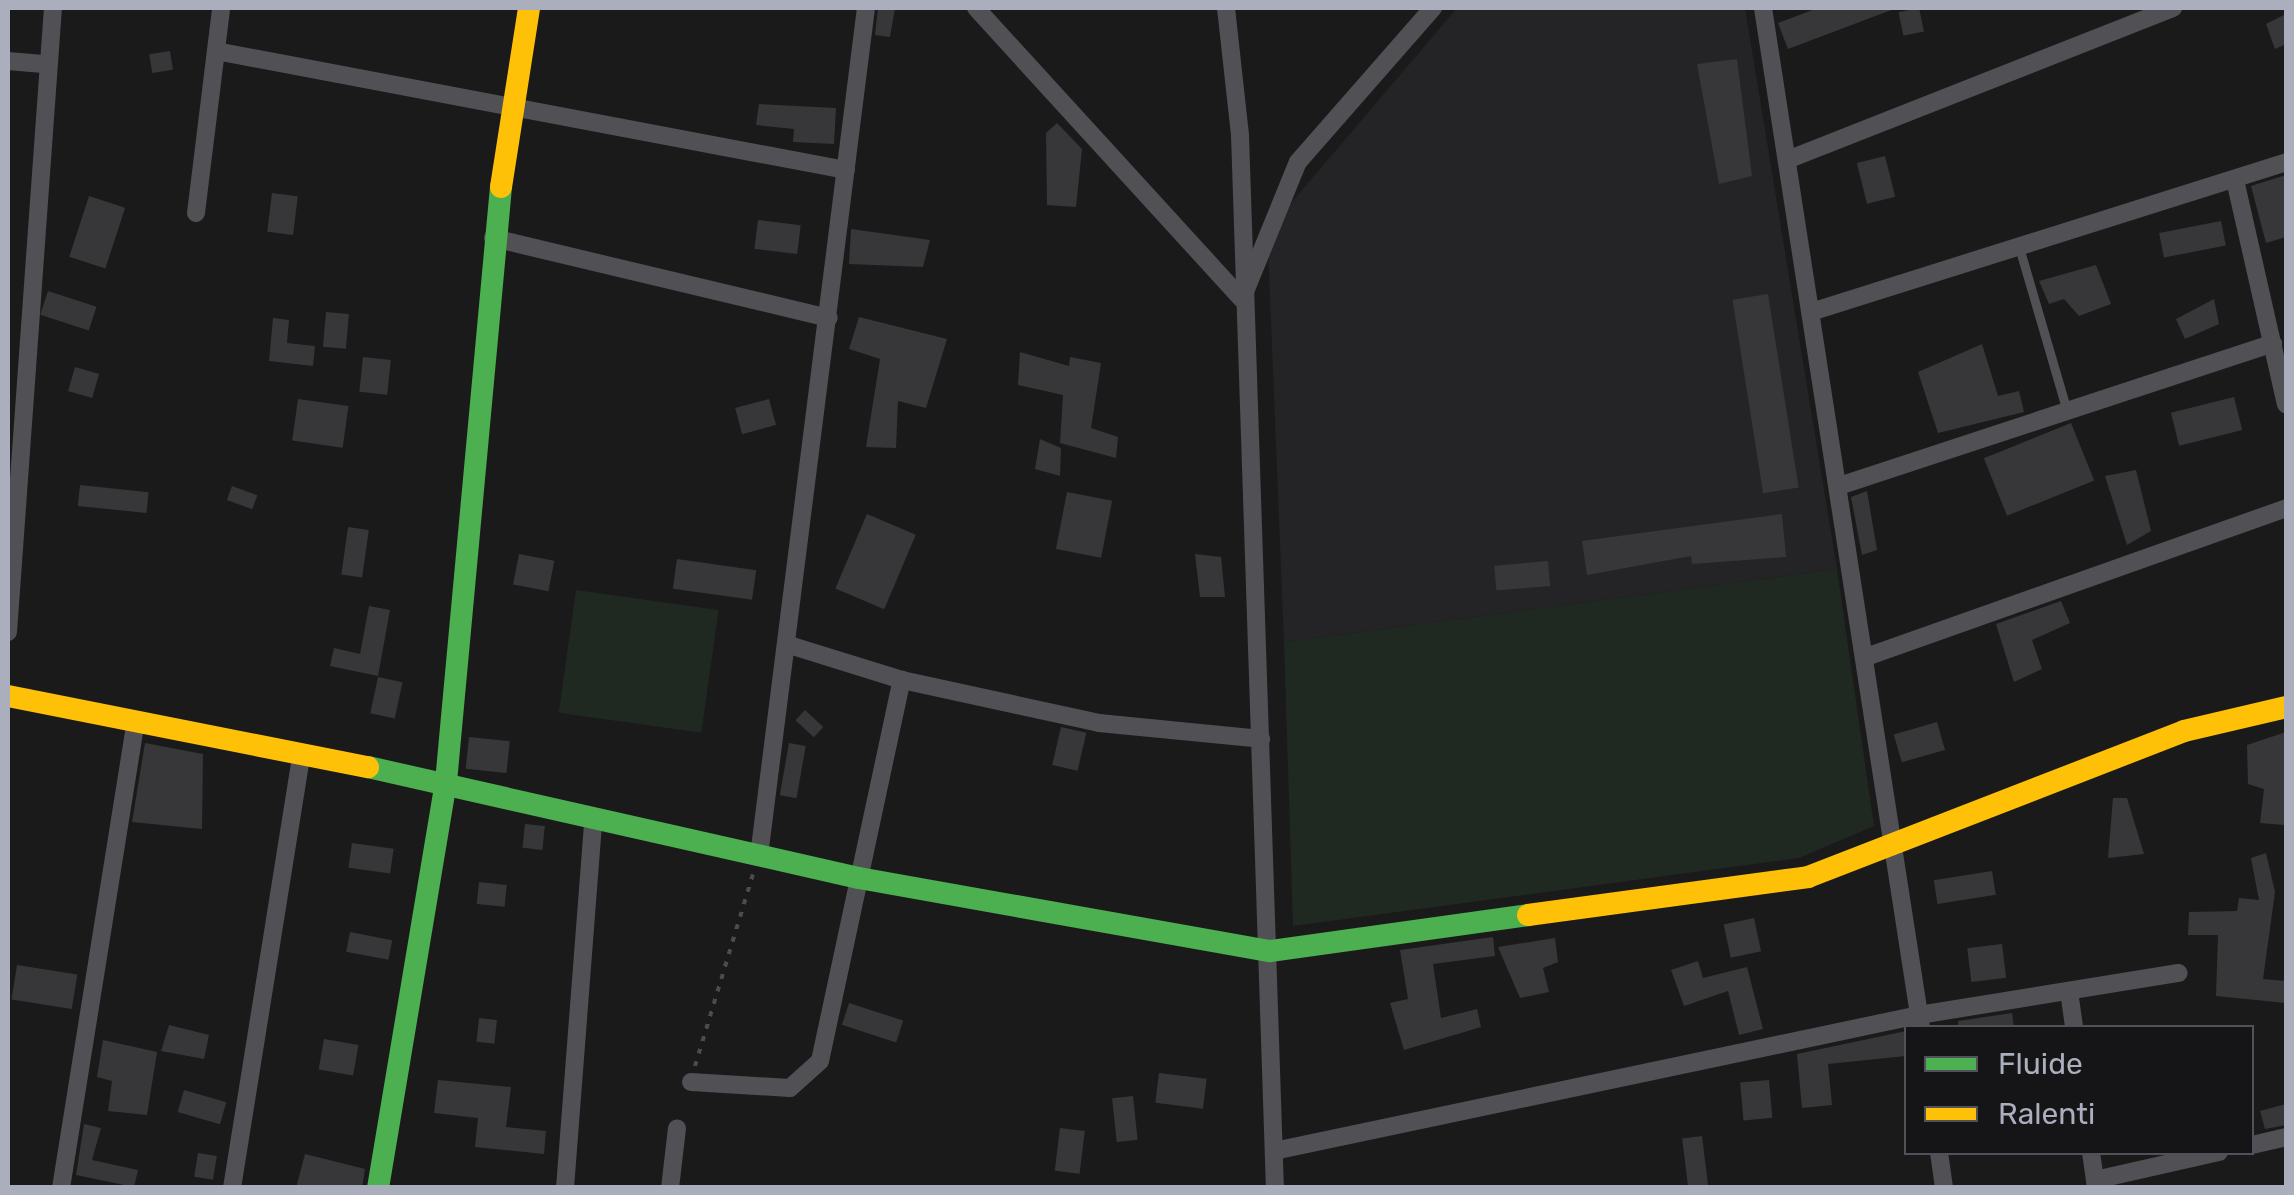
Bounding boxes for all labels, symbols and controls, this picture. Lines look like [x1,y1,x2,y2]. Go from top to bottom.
legend [1904,1025,2254,1155]
text: Fluide [1998,1046,2083,1082]
text: Ralenti [1998,1096,2095,1132]

